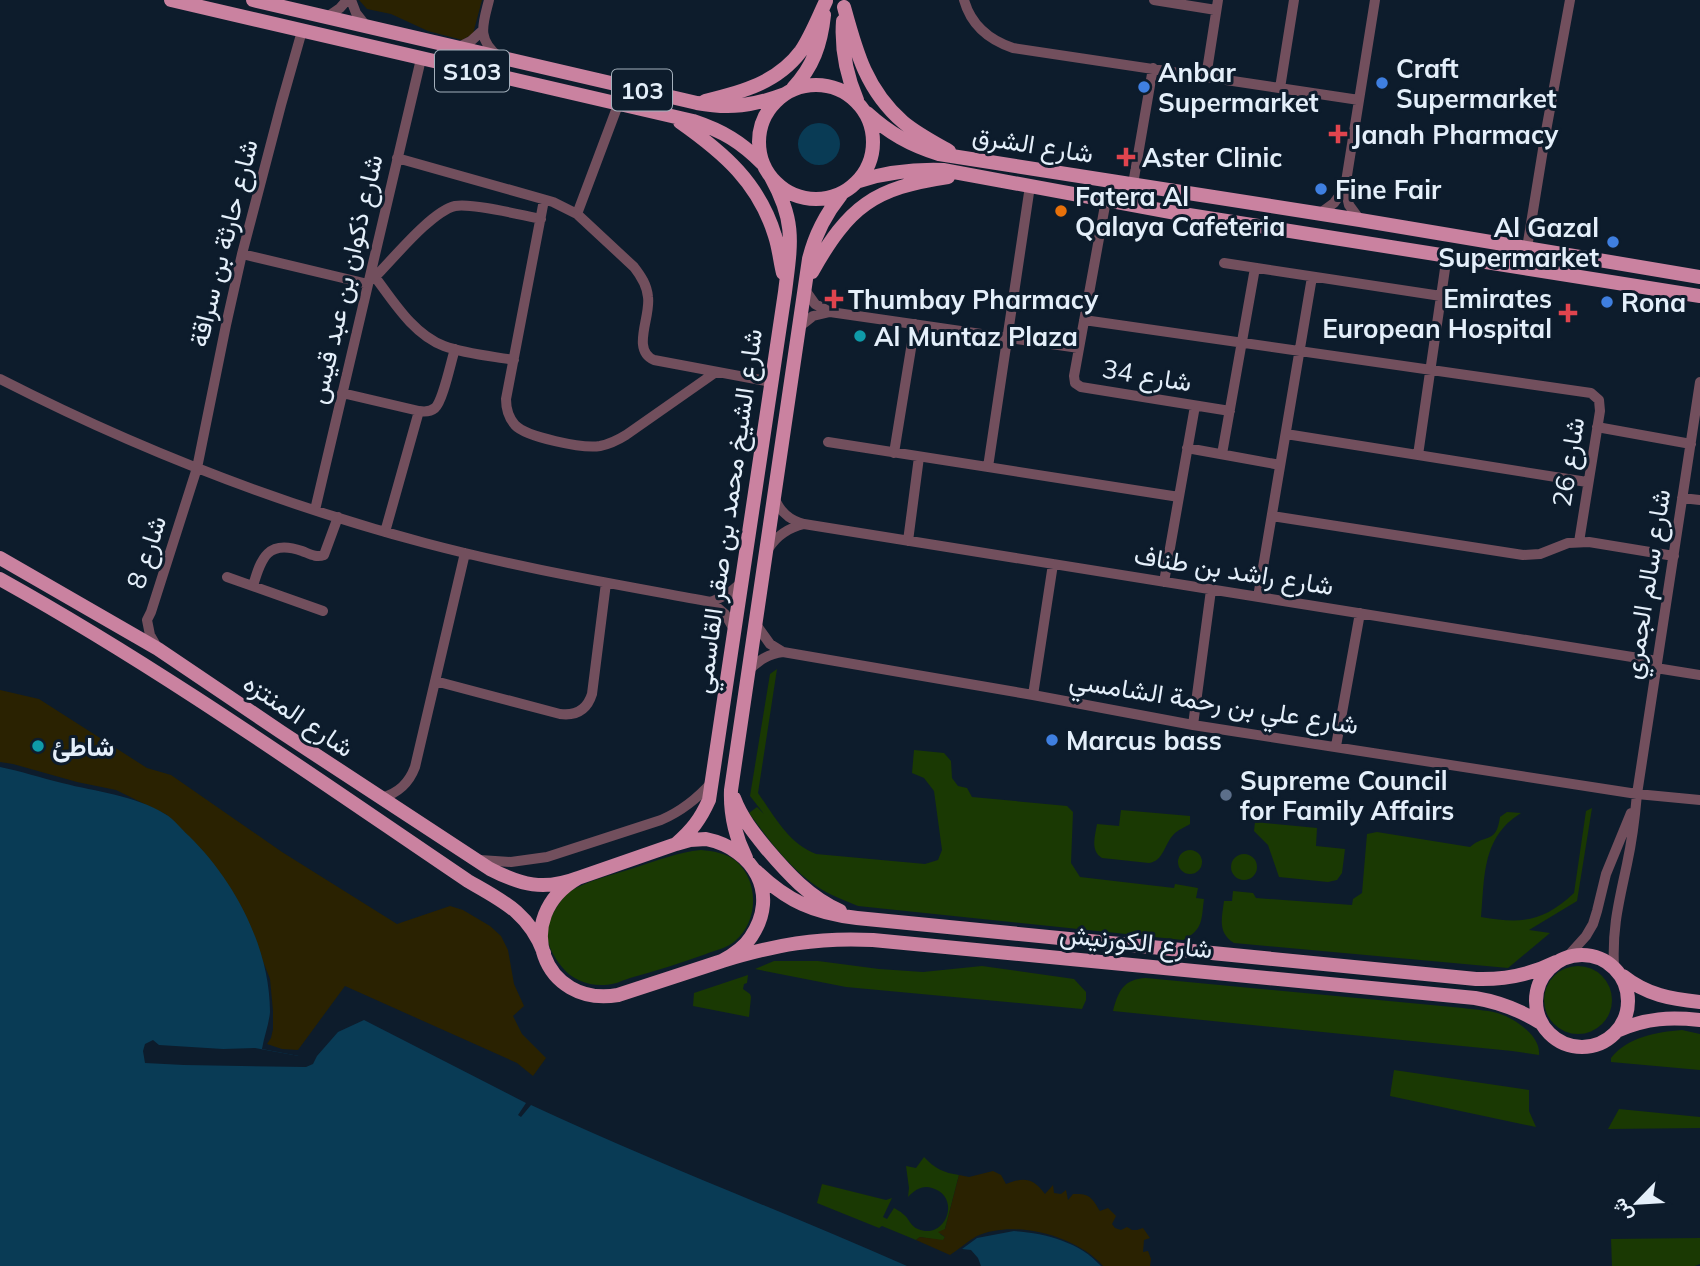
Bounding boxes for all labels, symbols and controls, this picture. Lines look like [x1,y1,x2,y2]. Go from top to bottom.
road number: S103 [435,50,509,92]
place label: Craft Supermarket [1396,52,1557,115]
place label: Anbar Supermarket [1158,56,1319,119]
road number: 103 [612,70,672,110]
marker: Craft Supermarket [1374,75,1390,91]
marker: Anbar Supermarket [1136,79,1152,95]
street label: شارع الشرق [970,118,1096,172]
place label: Janah Pharmacy [1352,118,1559,151]
marker: Janah Pharmacy [1330,126,1346,142]
street label: شارع حارثة بن سراقة [181,136,267,351]
place label: Aster Clinic [1142,141,1282,174]
marker: Aster Clinic [1116,147,1136,167]
street label: شارع ذكوان بن عبد قيس [300,151,392,407]
place label: Fine Fair [1335,173,1442,206]
place label: Fatera Al Qalaya Cafeteria [1075,180,1285,243]
marker: Fine Fair [1313,181,1329,197]
marker: Fatera Al Qalaya Cafeteria [1053,203,1069,219]
place label: Al Gazal Supermarket [1438,211,1599,274]
marker: Al Gazal Supermarket [1605,234,1621,250]
place label: Emirates European Hospital [1322,282,1552,345]
place label: Thumbay Pharmacy [848,283,1099,316]
place label: Rona [1621,286,1686,319]
marker: Thumbay Pharmacy [826,291,842,307]
marker: Rona [1599,294,1615,310]
marker: Emirates European Hospital [1558,303,1578,323]
place label: Al Muntaz Plaza [874,320,1078,353]
street label: شارع الشيخ محمد بن صقر القاسمي [685,327,774,696]
marker: Al Muntaz Plaza [852,328,868,344]
street label: شارع 34 [1100,352,1194,400]
street label: شارع 26 [1545,415,1593,509]
street label: شارع سالم الجمري [1615,487,1682,682]
street label: شارع 8 [119,511,175,593]
street label: شارع راشد بن طناف [1132,538,1336,604]
street label: شارع علي بن رحمة الشامسي [1066,663,1361,746]
street label: شارع المنتزه [236,666,361,766]
place label: Marcus bass [1066,724,1222,757]
place label: شاطئ [52,730,114,763]
marker: Marcus bass [1044,732,1060,748]
marker: شاطئ [30,738,46,754]
place label: Supreme Council for Family Affairs [1240,764,1454,827]
marker: Supreme Council for Family Affairs [1218,787,1234,803]
street label: شارع الكورنيش [1058,917,1214,967]
north arrow [1602,1168,1672,1238]
text: ش [1606,1195,1637,1226]

